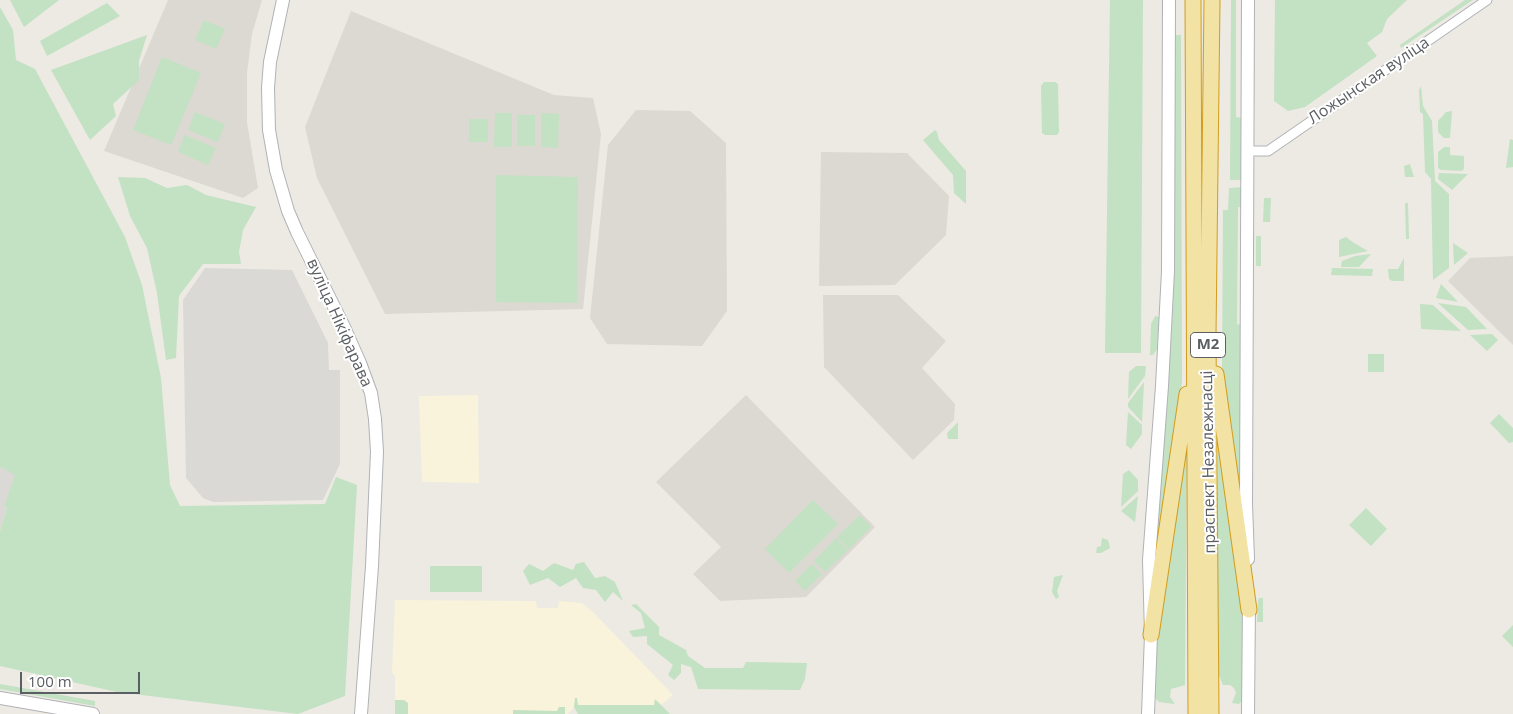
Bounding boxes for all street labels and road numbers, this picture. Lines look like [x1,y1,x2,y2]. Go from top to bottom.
street label: Ложынская вуліца [1305,33,1433,129]
street label: вуліца Нікіфарава [302,256,376,390]
road number: М2 [1190,332,1226,358]
street label: праспект Незалежнасці [1198,370,1220,554]

